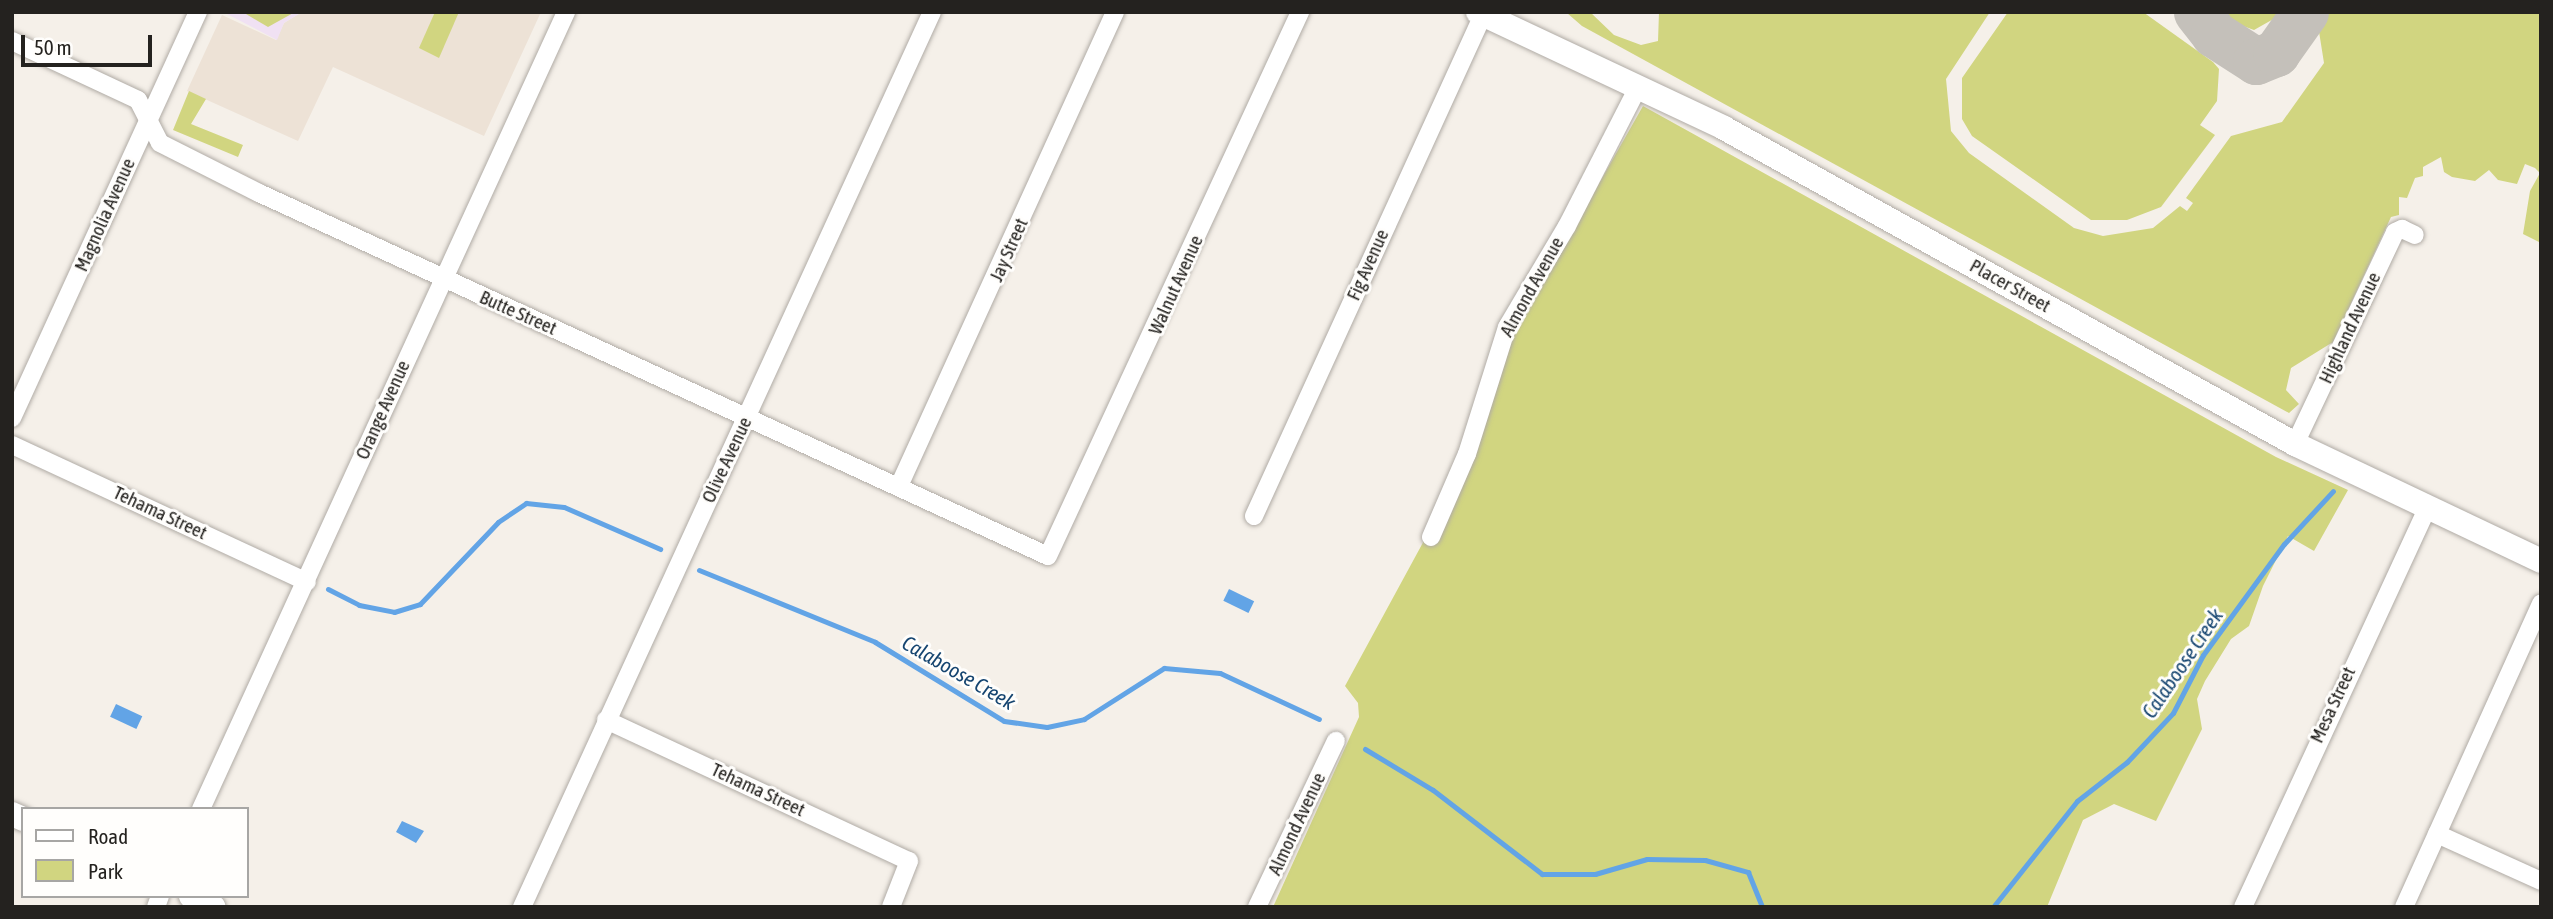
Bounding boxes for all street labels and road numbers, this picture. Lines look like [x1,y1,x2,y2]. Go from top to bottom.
street label: Magnolia Avenue [70,155,140,275]
street label: Jay Street [985,215,1033,285]
street label: Fig Avenue [1342,226,1394,304]
street label: Walnut Avenue [1144,232,1208,338]
street label: Almond Avenue [1495,233,1569,341]
street label: Placer Street [1966,255,2054,317]
street label: Highland Avenue [2314,269,2386,387]
street label: Butte Street [476,286,560,340]
street label: Orange Avenue [351,357,415,463]
street label: Olive Avenue [697,414,757,506]
street label: Tehama Street [110,481,210,545]
street label: Mesa Street [2306,663,2360,747]
street label: Tehama Street [708,758,808,822]
street label: Almond Avenue [1263,769,1331,879]

